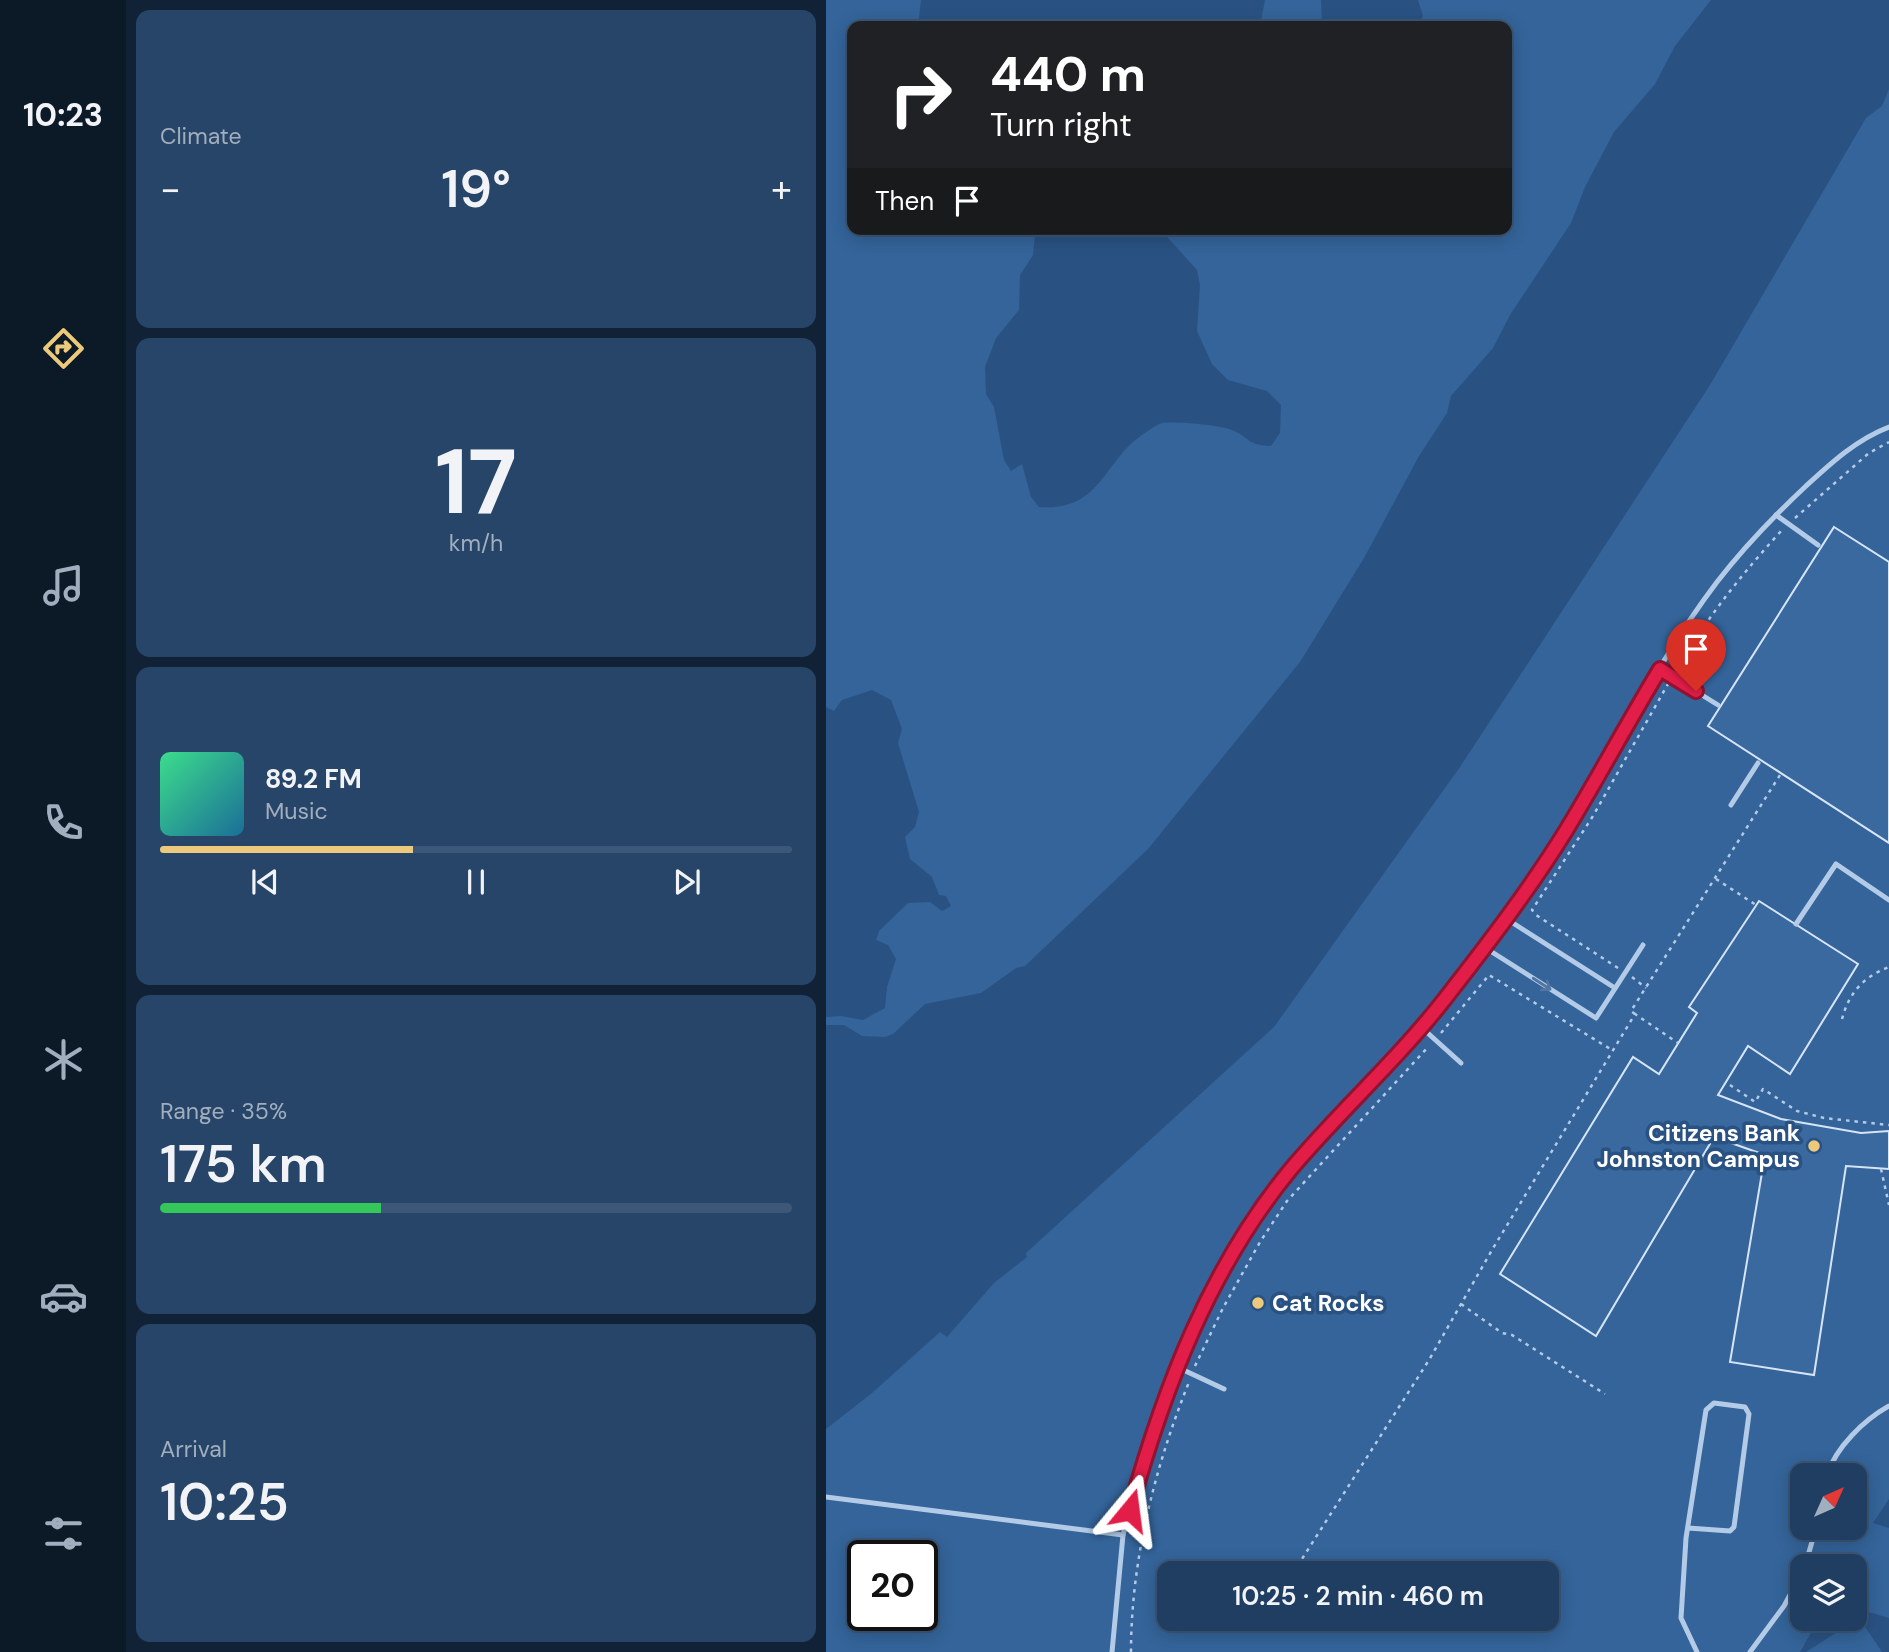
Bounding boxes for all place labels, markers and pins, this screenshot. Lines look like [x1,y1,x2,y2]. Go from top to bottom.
pin [1666,619,1726,691]
place label: Citizens Bank Johnston Campus [1596,1118,1800,1174]
marker: Citizens Bank Johnston Campus [1806,1138,1822,1154]
place label: Cat Rocks [1272,1288,1384,1318]
marker: Cat Rocks [1250,1295,1266,1311]

